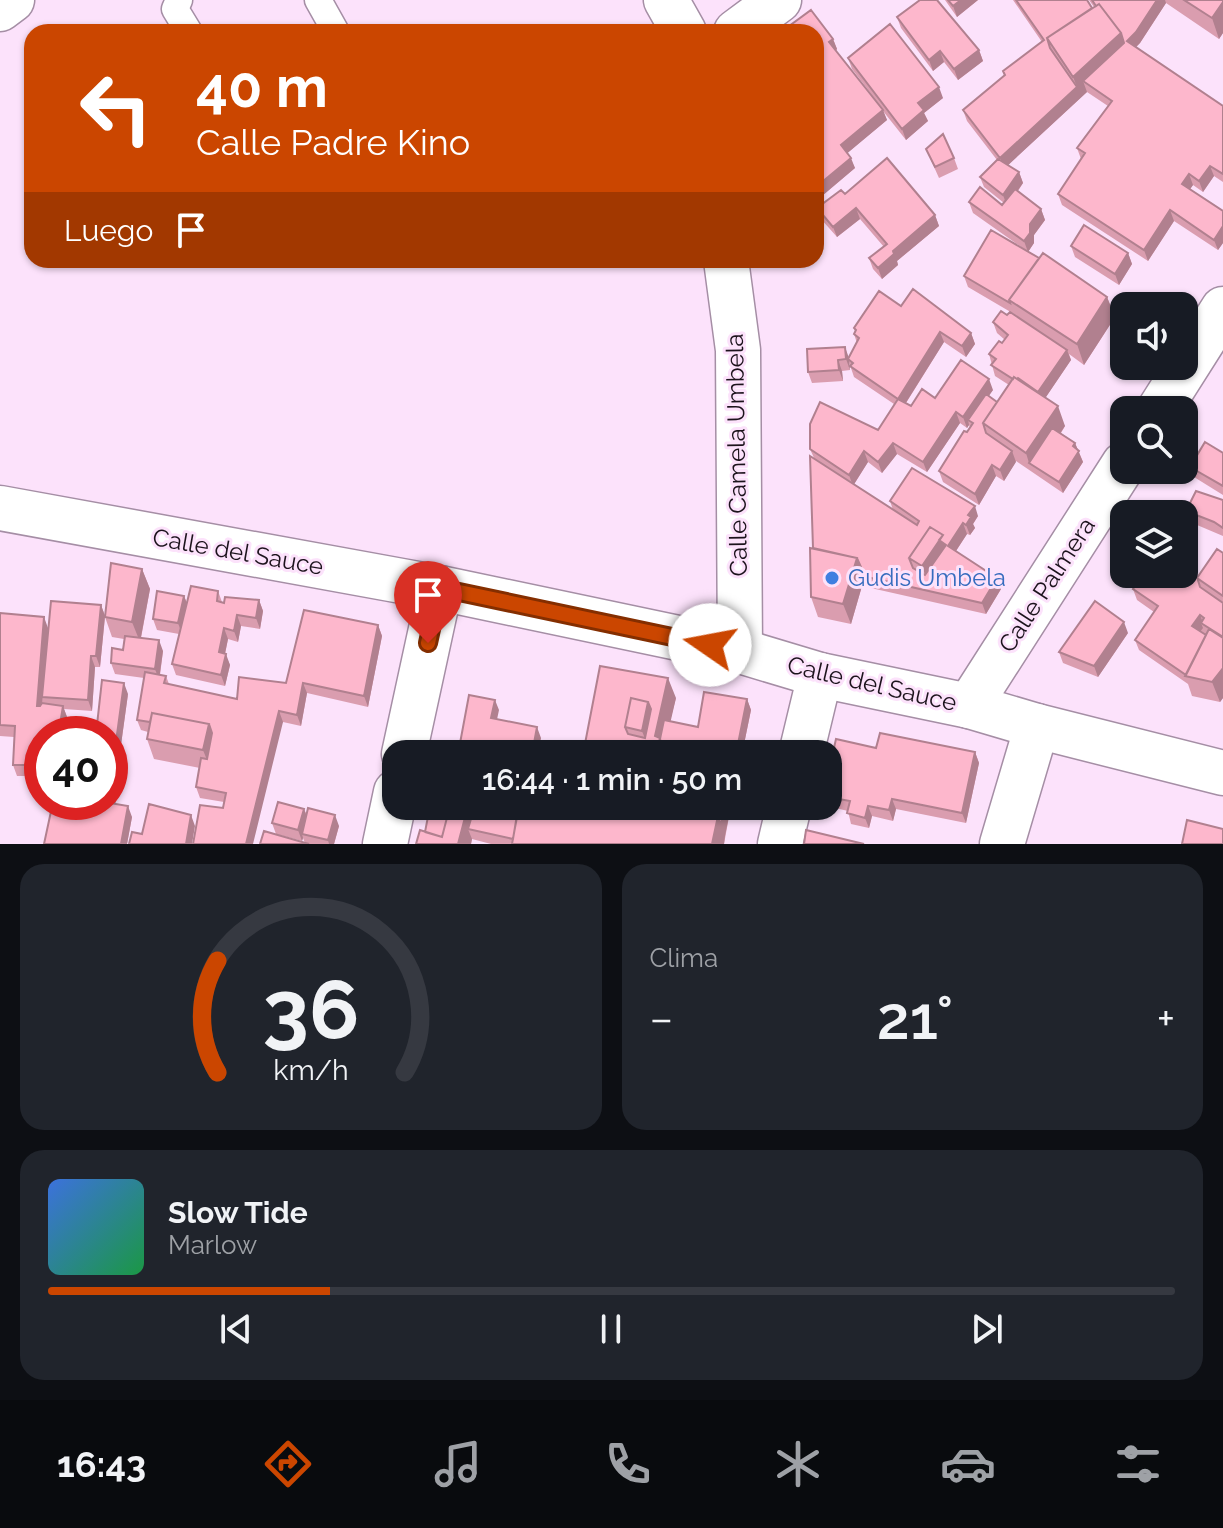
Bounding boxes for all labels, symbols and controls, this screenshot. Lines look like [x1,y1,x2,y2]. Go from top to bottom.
text: 40 m [196,54,328,120]
icon: left [64,56,168,160]
text: Calle Padre Kino [196,121,470,163]
icon: arrive [169,208,213,252]
text: Luego [64,213,153,248]
map controls [1110,292,1198,588]
button: sound [1110,292,1198,380]
street label: Calle Camela Umbela [720,333,753,577]
button: search [1110,396,1198,484]
button: layers [1110,500,1198,588]
street label: Calle Palmera [992,512,1101,658]
street label: Calle del Sauce [150,522,326,581]
pin [394,561,462,643]
place label: Gudis Umbela [848,563,1006,592]
marker: Gudis Umbela [823,569,841,587]
icon: arrive [406,573,450,617]
position arrow [668,603,752,687]
street label: Calle del Sauce [785,650,960,717]
speed limit sign: 40 [24,716,128,820]
text: 16:44 · 1 min · 50 m [482,762,742,797]
text: Clima [650,943,718,973]
text: 36 [262,961,359,1058]
text: 21° [877,983,953,1053]
text: − [650,993,673,1044]
text: + [1157,993,1175,1044]
text: km/h [273,1053,348,1087]
text: Slow Tide [168,1195,308,1230]
text: Marlow [168,1230,257,1260]
icon: previous [214,1307,258,1351]
icon: pause [589,1307,633,1351]
icon: next [965,1307,1009,1351]
icon: directions [260,1436,316,1492]
icon: music [430,1436,486,1492]
icon: phone [600,1436,656,1492]
icon: climate [770,1436,826,1492]
icon: car [940,1436,996,1492]
icon: filters [1110,1436,1166,1492]
text: 16:43 [57,1443,146,1485]

